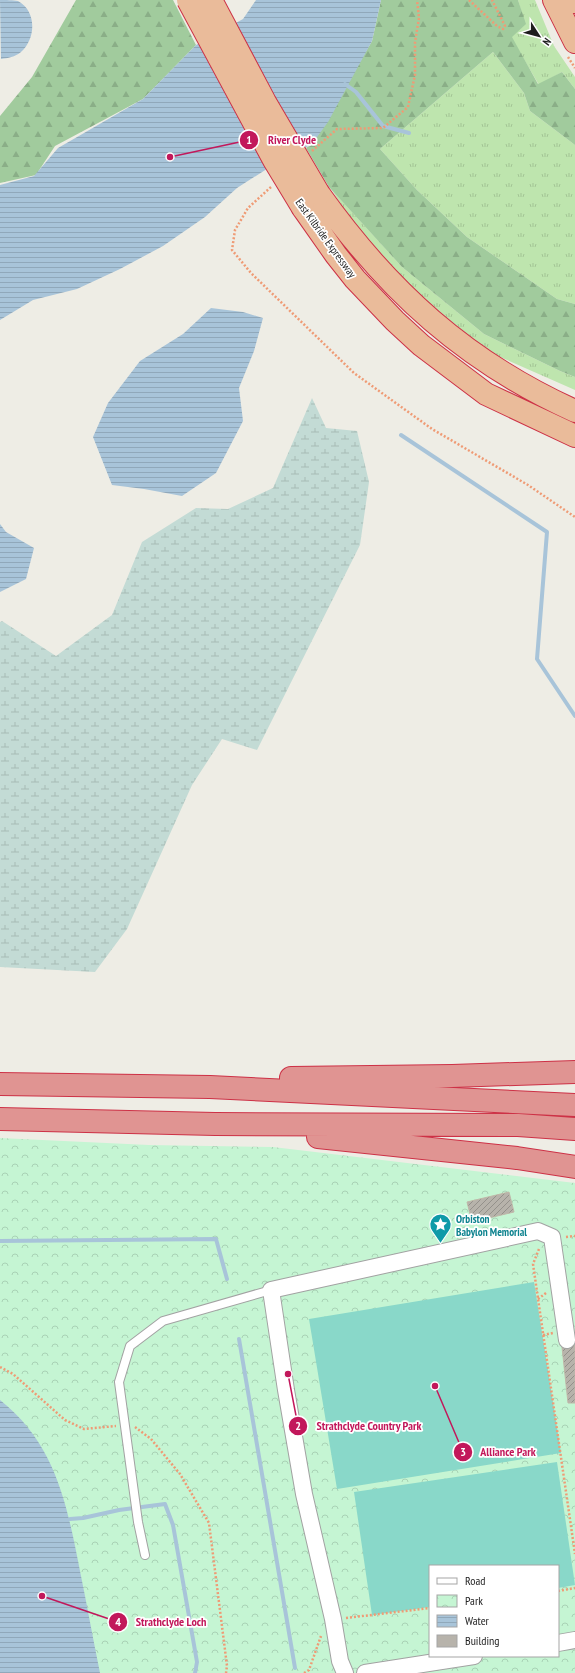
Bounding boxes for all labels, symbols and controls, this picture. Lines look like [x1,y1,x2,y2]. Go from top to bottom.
north arrow [519,16,559,56]
text: N [540,35,555,48]
callout: River Clyde [239,128,324,152]
text: 1 [246,132,252,147]
text: River Clyde [268,132,316,147]
street label: East Kilbride Expressway [293,196,360,281]
place icon: Orbiston Babylon Memorial [427,1212,453,1245]
place label: Orbiston Babylon Memorial [456,1212,527,1239]
callout: Strathclyde Country Park [288,1414,430,1438]
text: 2 [295,1418,301,1433]
text: Strathclyde Country Park [317,1418,421,1433]
callout: Alliance Park [453,1440,544,1464]
text: 3 [460,1444,466,1459]
text: Alliance Park [479,1444,536,1459]
legend [429,1565,559,1657]
text: Road [465,1573,485,1588]
text: Park [465,1593,483,1608]
callout: Strathclyde Loch [108,1610,214,1634]
text: Water [465,1613,490,1628]
text: 4 [115,1614,121,1629]
text: Strathclyde Loch [136,1614,206,1629]
text: Building [465,1633,500,1648]

